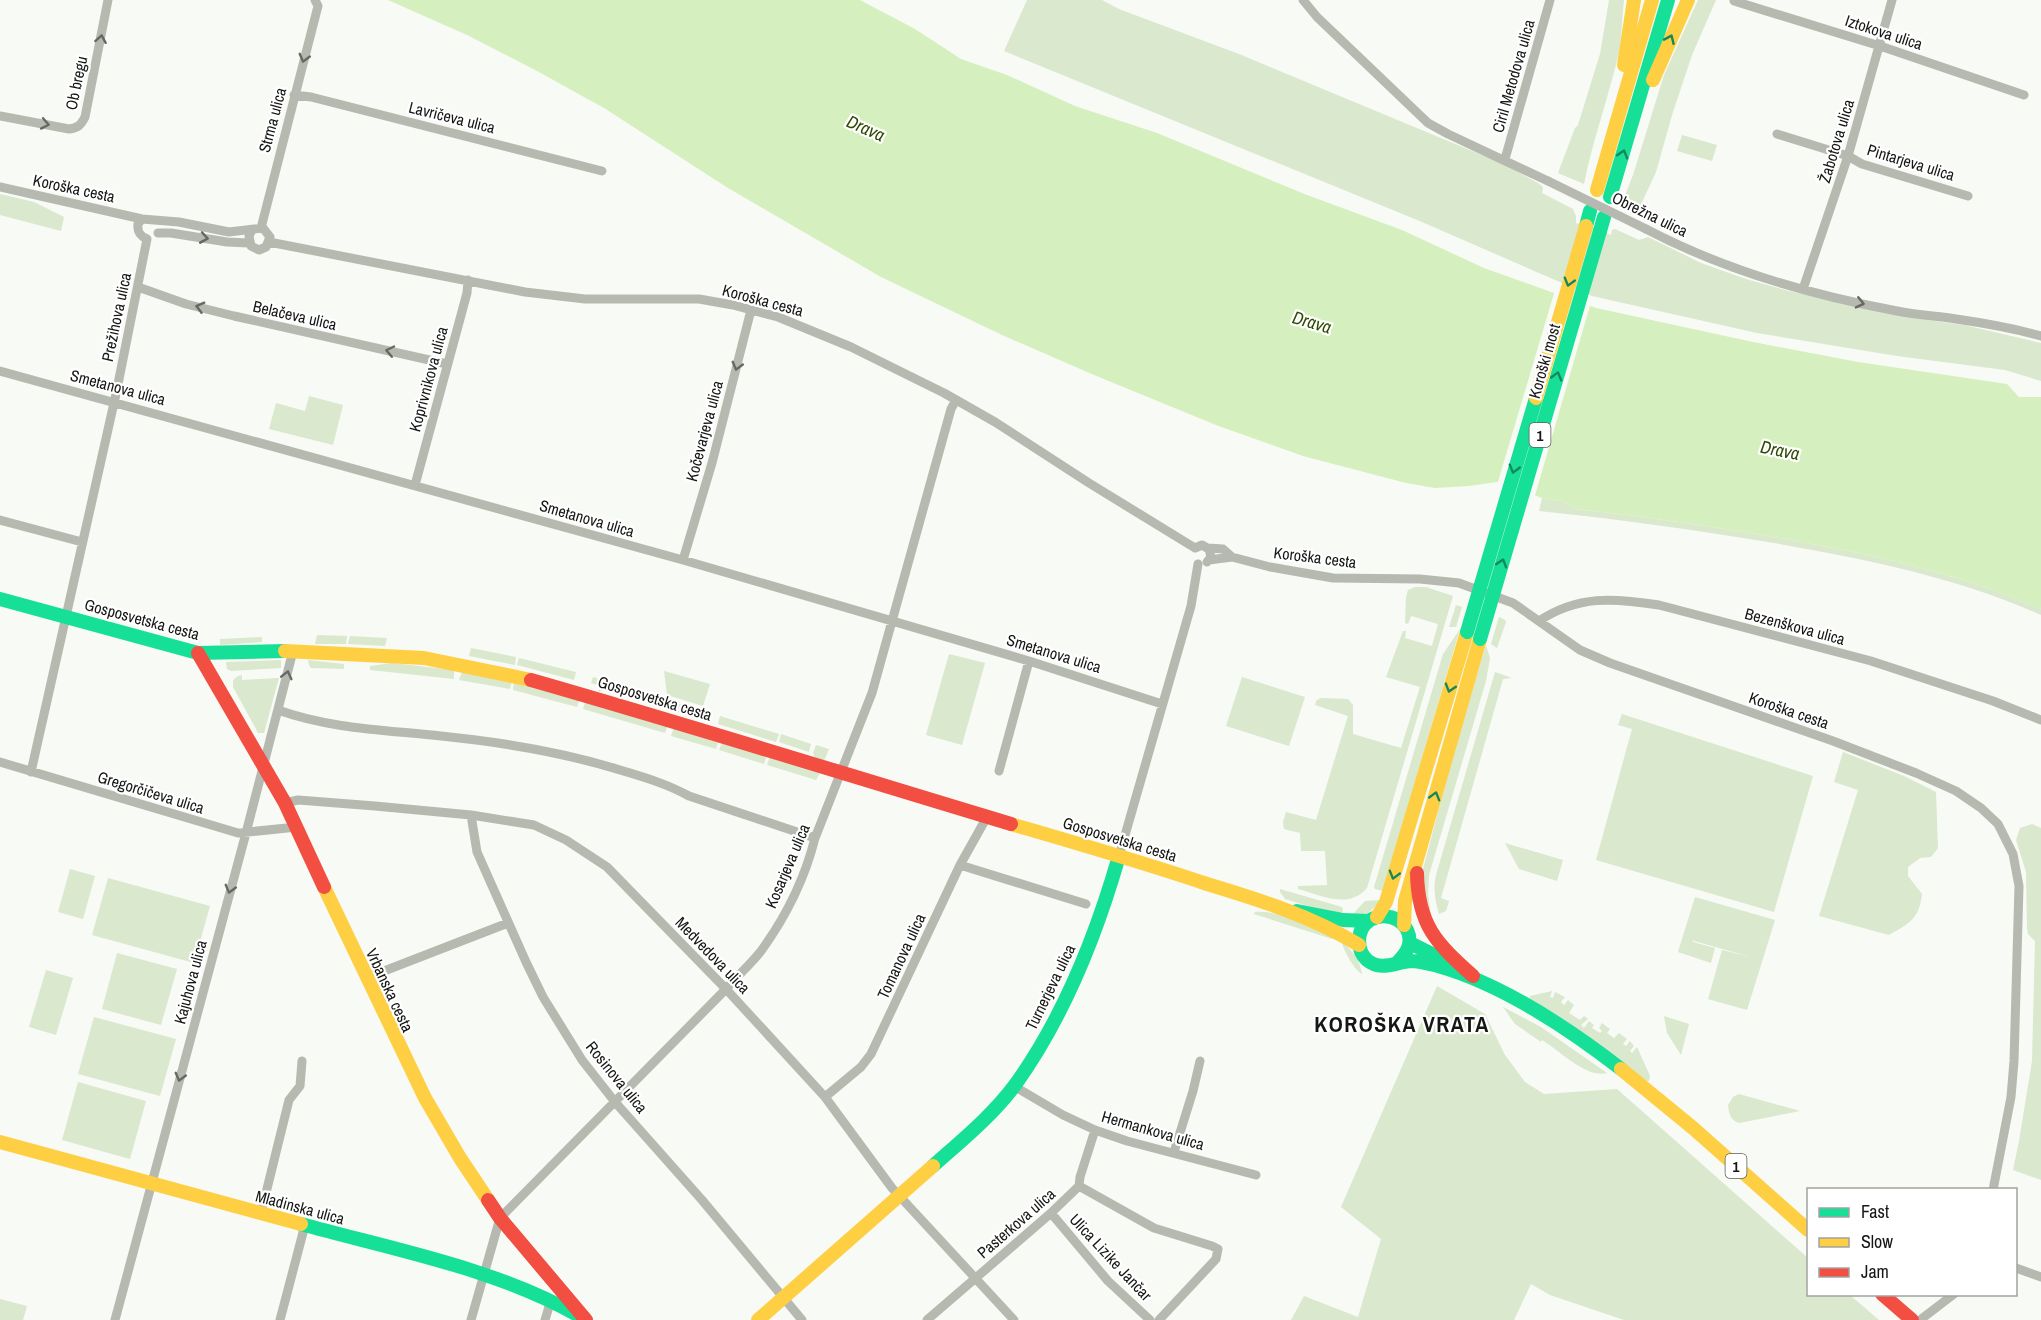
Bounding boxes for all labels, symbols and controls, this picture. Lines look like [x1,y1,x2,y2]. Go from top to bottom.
street label: Iztokova ulica [1842,9,1926,55]
street label: Ciril Metodova ulica [1486,16,1540,135]
one-way arrow [94,35,107,45]
one-way arrow [1663,35,1675,46]
one-way arrow [299,52,311,63]
street label: Ob bregu [60,54,92,112]
street label: Strma ulica [253,84,291,155]
street label: Lavričeva ulica [407,96,498,139]
street label: Žabotova ulica [1813,96,1859,185]
water label: Drava [843,109,889,147]
one-way arrow [40,117,50,130]
street label: Pintarjeva ulica [1865,138,1958,186]
one-way arrow [1616,149,1628,160]
street label: Koroška cesta [31,169,118,208]
street label: Obrežna ulica [1608,186,1692,242]
one-way arrow [198,231,208,244]
street label: Prežihova ulica [96,270,136,364]
one-way arrow [1564,276,1576,287]
street label: Koroška cesta [720,279,807,322]
street label: Belačeva ulica [251,295,340,335]
one-way arrow [1855,295,1865,308]
one-way arrow [195,302,205,315]
water label: Drava [1290,305,1334,339]
street label: Koroški most [1523,321,1565,401]
street label: Koprivnikova ulica [403,323,453,434]
one-way arrow [385,346,395,359]
one-way arrow [731,361,744,371]
street label: Smetanova ulica [68,364,169,410]
one-way arrow [1550,371,1562,382]
street label: Kočevarjeva ulica [680,377,728,484]
road number: 1 [1530,423,1550,447]
water label: Drava [1758,434,1802,466]
one-way arrow [1509,463,1521,474]
street label: Smetanova ulica [537,494,638,542]
street label: Koroška cesta [1272,541,1358,573]
one-way arrow [1495,558,1507,569]
street label: Gosposvetska cesta [82,593,203,645]
street label: Bezenškova ulica [1742,602,1848,650]
street label: Smetanova ulica [1004,628,1105,678]
one-way arrow [280,670,293,680]
street label: Gosposvetska cesta [595,670,715,726]
one-way arrow [1445,682,1457,693]
street label: Koroška cesta [1746,686,1833,734]
street label: Gregorčičeva ulica [95,765,208,819]
one-way arrow [1427,791,1440,801]
street label: Gosposvetska cesta [1060,811,1180,867]
street label: Kosarjeva ulica [759,820,815,912]
one-way arrow [1389,869,1401,880]
one-way arrow [225,883,237,894]
street label: Tomanova ulica [872,909,931,1002]
street label: Medvedova ulica [671,912,756,999]
street label: Kajuhova ulica [168,937,212,1026]
street label: Turnerjeva ulica [1020,940,1081,1034]
street label: Vrbanska cesta [361,945,419,1036]
district label: KOROŠKA VRATA [1314,1009,1490,1039]
street label: Rosinova ulica [581,1036,653,1118]
one-way arrow [174,1072,187,1082]
street label: Hermankova ulica [1099,1105,1208,1155]
road number: 1 [1726,1154,1746,1178]
street label: Pasterkova ulica [972,1182,1060,1263]
street label: Mladinska ulica [253,1185,348,1230]
legend [1807,1188,2017,1296]
text: Fast [1861,1199,1889,1224]
street label: Ulica Lizike Jančar [1065,1209,1158,1306]
text: Slow [1861,1229,1893,1254]
text: Jam [1861,1259,1889,1284]

